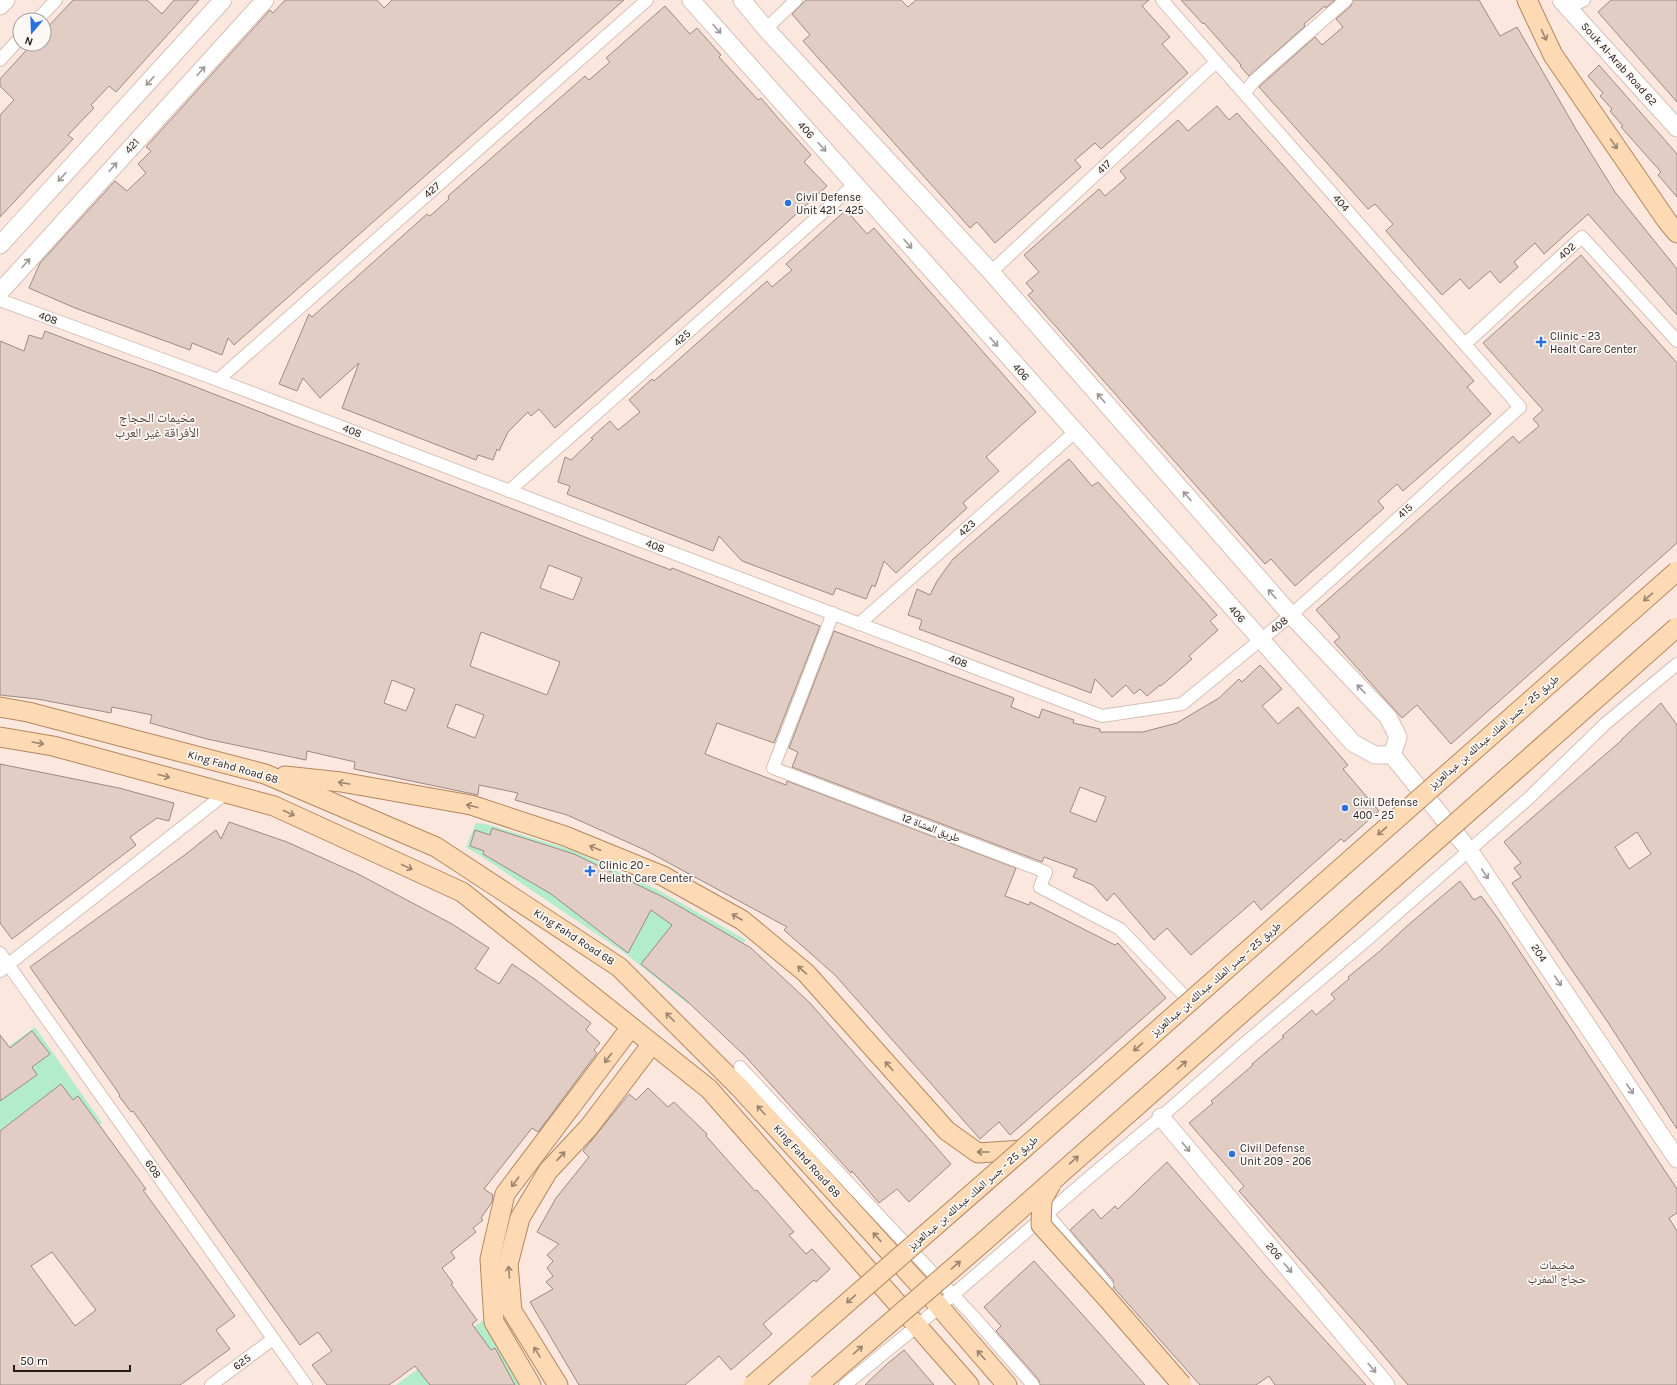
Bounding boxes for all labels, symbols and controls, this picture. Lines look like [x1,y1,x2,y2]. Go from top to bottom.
north arrow [12,12,52,52]
street label: Souk Al-Arab Road 62 [1578,20,1660,108]
one-way arrow [712,24,721,34]
one-way arrow [1541,29,1548,41]
text: N [23,34,35,48]
one-way arrow [196,65,205,76]
one-way arrow [145,75,154,86]
street label: 406 [795,119,817,141]
street label: 421 [122,136,142,156]
one-way arrow [1610,139,1618,150]
one-way arrow [817,142,826,152]
street label: 417 [1094,157,1114,177]
one-way arrow [109,162,118,172]
one-way arrow [58,172,67,182]
street label: 427 [421,179,443,201]
place label: Civil Defense Unit 421 - 425 [796,191,864,217]
street label: 404 [1330,192,1352,214]
marker: Civil Defense Unit 421 - 425 [783,198,793,208]
one-way arrow [903,239,912,249]
street label: 402 [1556,240,1578,262]
one-way arrow [21,258,31,268]
street label: 408 [37,309,60,328]
street label: 425 [671,327,693,349]
place label: Clinic - 23 Healt Care Center [1550,330,1637,356]
one-way arrow [990,336,999,347]
marker: Clinic - 23 Healt Care Center [1535,336,1547,348]
street label: 406 [1010,361,1032,383]
one-way arrow [1097,393,1106,403]
district label: مخيمات الحجاج الأفراقة غير العرب [115,410,199,441]
street label: 408 [341,421,364,441]
one-way arrow [1182,491,1191,501]
street label: 415 [1395,501,1415,521]
street label: 423 [956,517,978,539]
street label: 408 [644,536,667,556]
one-way arrow [1268,589,1277,599]
one-way arrow [1643,592,1653,602]
street label: 406 [1226,603,1248,625]
street label: 408 [1267,614,1291,636]
street label: 408 [947,651,970,671]
street label: طريق 25 - جسر الملك عبدالله بن عبدالعزيز [1425,672,1562,793]
one-way arrow [1356,684,1366,694]
one-way arrow [32,739,45,747]
street label: King Fahd Road 68 [186,748,280,786]
one-way arrow [157,773,170,780]
one-way arrow [338,779,351,787]
place label: Civil Defense 400 - 25 [1353,796,1418,822]
one-way arrow [466,801,479,809]
marker: Civil Defense 400 - 25 [1340,803,1350,813]
one-way arrow [282,810,294,817]
street label: طريق المشاة 12 [900,811,962,845]
one-way arrow [1377,827,1388,836]
one-way arrow [589,844,601,852]
place label: Clinic 20 - Helath Care Center [599,859,692,885]
one-way arrow [401,864,413,871]
marker: Clinic 20 - Helath Care Center [584,865,596,877]
one-way arrow [1481,868,1489,879]
street label: King Fahd Road 68 [531,906,617,968]
one-way arrow [731,913,743,921]
street label: طريق 25 - جسر الملك عبدالله بن عبدالعزيز [1147,919,1284,1040]
street label: 204 [1528,941,1550,965]
one-way arrow [797,966,807,975]
one-way arrow [1554,975,1562,986]
one-way arrow [665,1012,675,1022]
one-way arrow [1133,1042,1143,1052]
one-way arrow [603,1052,612,1063]
one-way arrow [1177,1061,1187,1070]
one-way arrow [885,1062,894,1072]
one-way arrow [1626,1083,1634,1094]
one-way arrow [756,1105,765,1115]
street label: King Fahd Road 68 [771,1122,843,1200]
street label: طريق 25 - جسر الملك عبدالله بن عبدالعزيز [904,1133,1041,1254]
one-way arrow [1182,1142,1191,1153]
place label: Civil Defense Unit 209 - 206 [1240,1142,1311,1168]
one-way arrow [977,1148,990,1156]
marker: Civil Defense Unit 209 - 206 [1227,1149,1237,1159]
one-way arrow [556,1152,565,1162]
one-way arrow [1069,1156,1080,1165]
street label: 608 [142,1157,164,1181]
one-way arrow [511,1176,519,1187]
one-way arrow [872,1232,881,1242]
street label: 206 [1263,1239,1285,1263]
district label: مخيمات حجاج المغرب [1528,1258,1587,1286]
one-way arrow [951,1261,961,1270]
one-way arrow [1283,1263,1292,1274]
one-way arrow [505,1266,512,1279]
one-way arrow [846,1295,856,1304]
one-way arrow [533,1346,541,1358]
one-way arrow [853,1346,863,1355]
scale bar [14,1347,130,1373]
one-way arrow [977,1350,986,1361]
street label: 625 [231,1351,253,1373]
text: 50 m [20,1354,48,1368]
one-way arrow [1367,1362,1376,1373]

